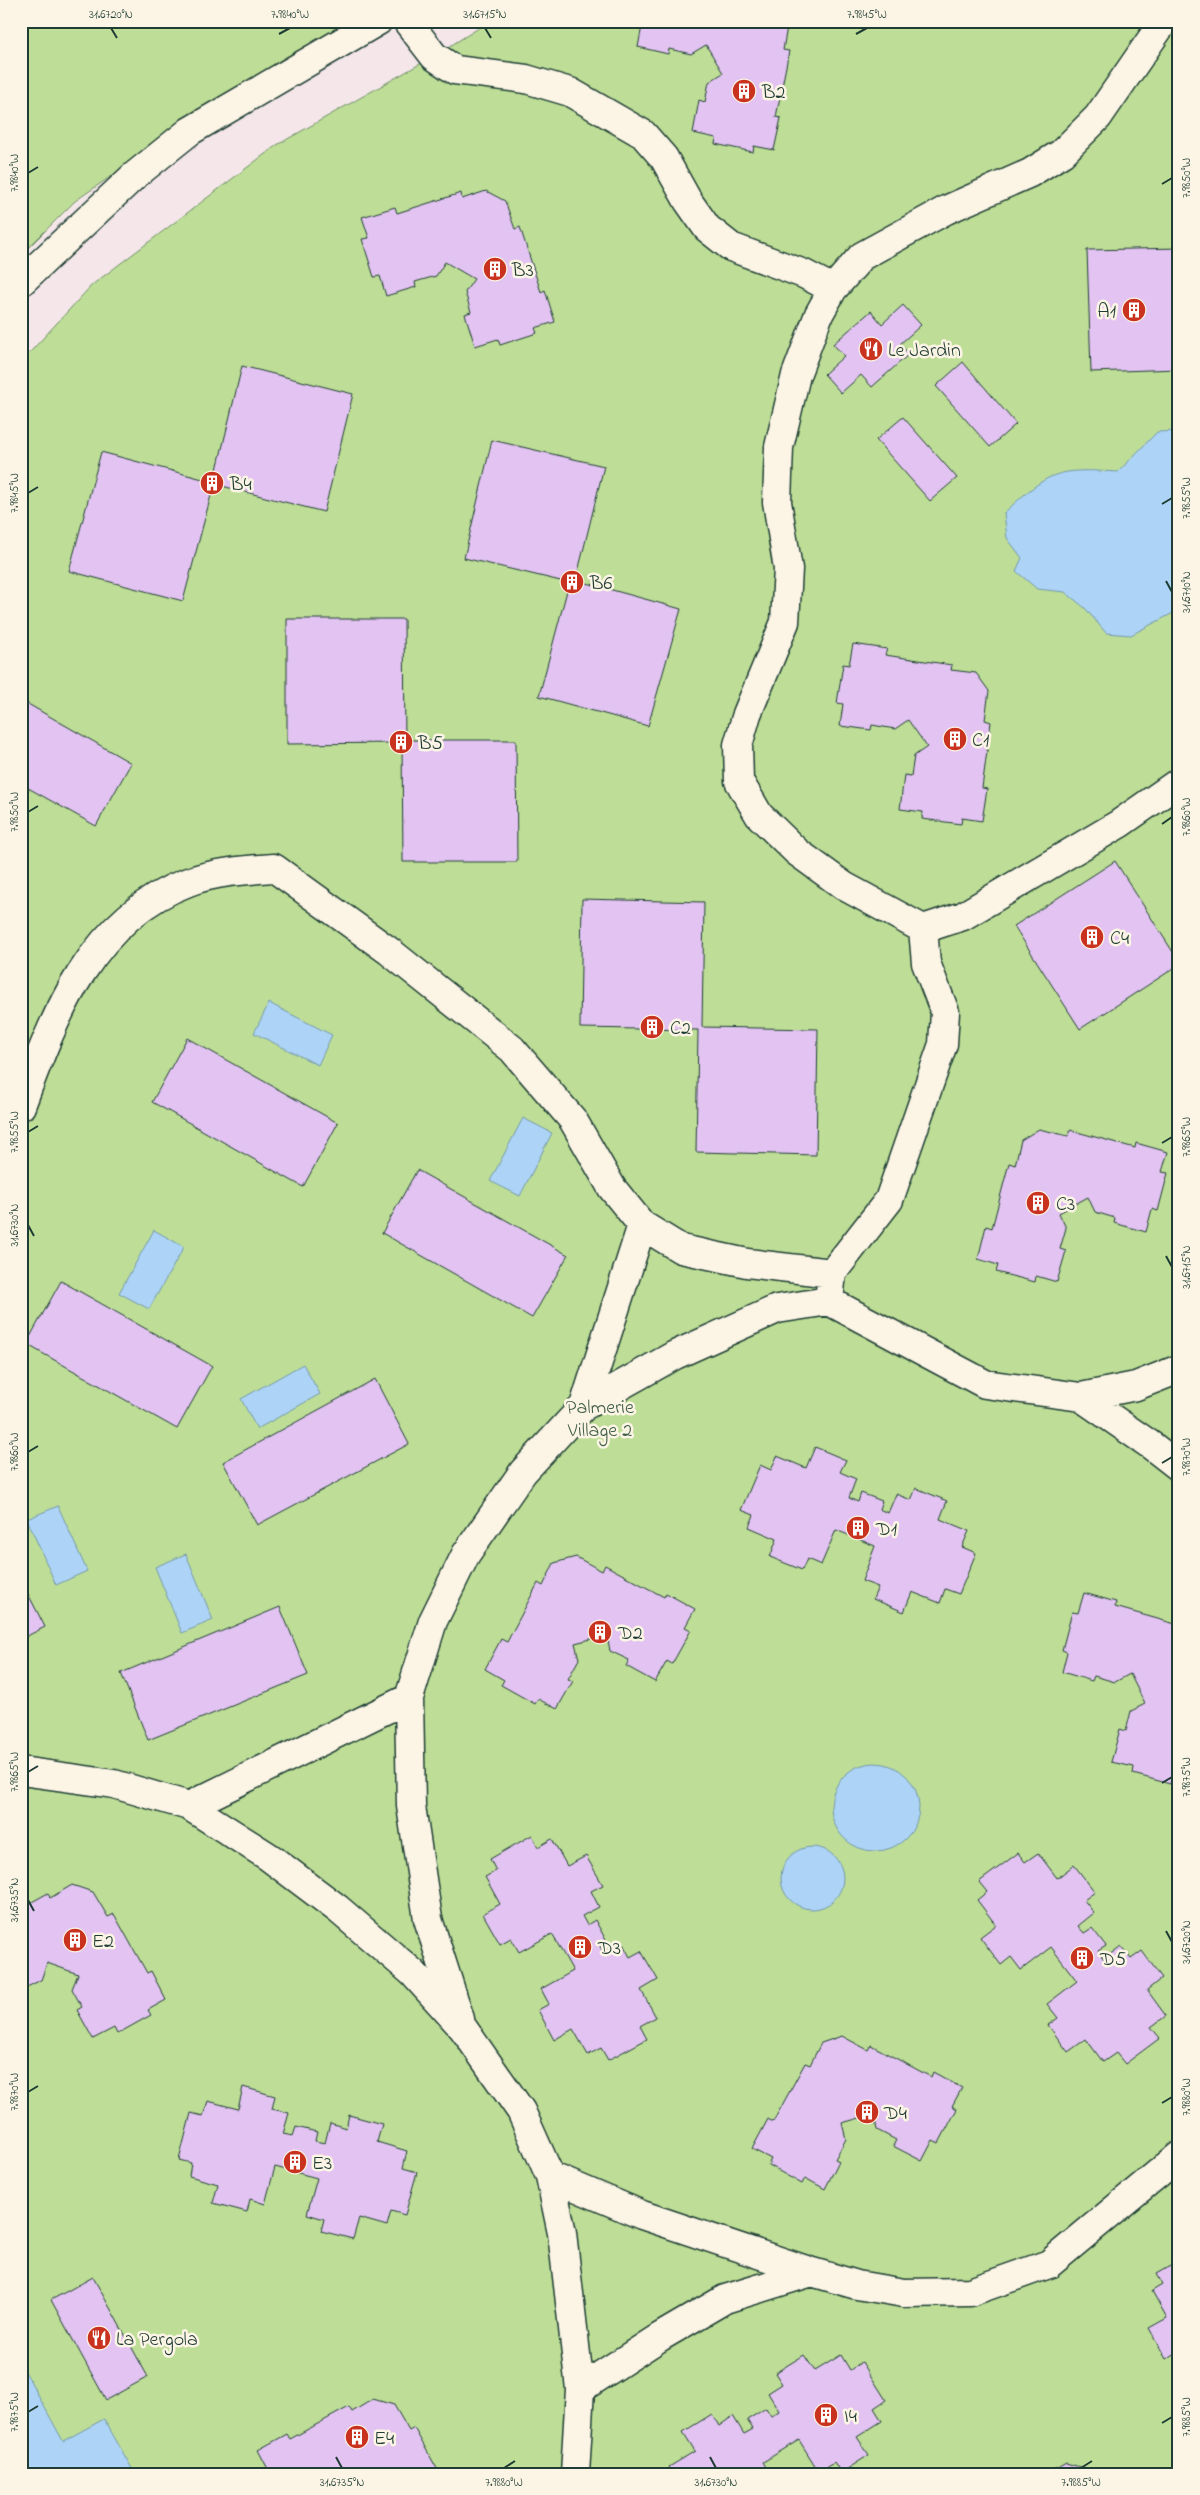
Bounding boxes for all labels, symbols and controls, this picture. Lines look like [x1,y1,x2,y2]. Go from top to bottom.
text: 31.6720°N [89,6,133,24]
text: 7.9840°W [271,6,309,24]
text: 31.6715°N [463,6,507,24]
text: 7.9845°W [847,6,887,24]
building icon: B2 [731,78,757,104]
place label: B2 [761,79,785,108]
text: 7.9840°W [6,154,24,192]
text: 7.9850°W [1178,158,1196,198]
building icon: B3 [482,256,508,282]
place label: B3 [511,257,534,286]
building icon: A1 [1121,297,1147,323]
place label: A1 [1097,298,1116,327]
restaurant icon: Le Jardin [858,336,884,362]
place label: Le Jardin [888,337,961,366]
building icon: B4 [199,470,225,496]
place label: B4 [229,471,252,500]
text: 7.9845°W [6,473,24,513]
text: 7.9855°W [1178,477,1196,519]
building icon: B6 [559,569,585,595]
place label: B6 [589,570,612,599]
text: 31.6710°N [1178,571,1196,613]
building icon: C1 [942,726,968,752]
place label: C1 [972,727,989,756]
building icon: B5 [388,729,414,755]
place label: B5 [417,730,443,759]
text: 7.9850°W [6,792,24,832]
text: 7.9860°W [1178,798,1196,836]
building icon: C4 [1079,924,1105,950]
place label: C4 [1110,925,1129,954]
building icon: C2 [639,1014,665,1040]
place label: C2 [670,1015,691,1044]
text: 7.9855°W [6,1111,24,1153]
text: 7.9865°W [1178,1117,1196,1157]
building icon: C3 [1025,1190,1051,1216]
place label: C3 [1056,1191,1075,1220]
text: 31.6730°N [6,1204,24,1246]
text: 31.6715°N [1178,1245,1196,1289]
park label: Palmerie Village 2 [566,1394,634,1447]
text: 7.9860°W [6,1433,24,1471]
text: 7.9870°W [1178,1438,1196,1476]
building icon: D1 [845,1515,871,1541]
place label: D1 [875,1516,897,1545]
building icon: D2 [587,1619,613,1645]
place label: D2 [617,1620,643,1649]
text: 7.9865°W [6,1752,24,1792]
text: 7.9875°W [1178,1757,1196,1797]
text: 31.6735°N [6,1878,24,1922]
text: 31.6720°N [1178,1920,1196,1964]
building icon: E2 [62,1927,88,1953]
place label: E2 [92,1928,114,1957]
building icon: D3 [567,1934,593,1960]
place label: D3 [597,1935,621,1964]
building icon: D5 [1069,1945,1095,1971]
place label: D5 [1099,1946,1126,1975]
text: 7.9870°W [6,2073,24,2111]
text: 7.9880°W [1178,2078,1196,2116]
building icon: D4 [854,2099,880,2125]
place label: D4 [883,2100,907,2129]
building icon: E3 [282,2149,308,2175]
place label: E3 [312,2150,332,2179]
restaurant icon: La Pergola [86,2325,112,2351]
place label: La Pergola [116,2326,198,2356]
text: 7.9875°W [6,2392,24,2432]
text: 7.9885°W [1178,2397,1196,2437]
building icon: I4 [813,2402,839,2428]
place label: I4 [844,2403,857,2432]
building icon: E4 [344,2424,370,2450]
place label: E4 [374,2425,394,2454]
text: 31.6735°N [320,2474,364,2492]
text: 7.9880°W [485,2474,523,2492]
text: 31.6730°N [695,2474,737,2492]
text: 7.9885°W [1061,2474,1101,2492]

